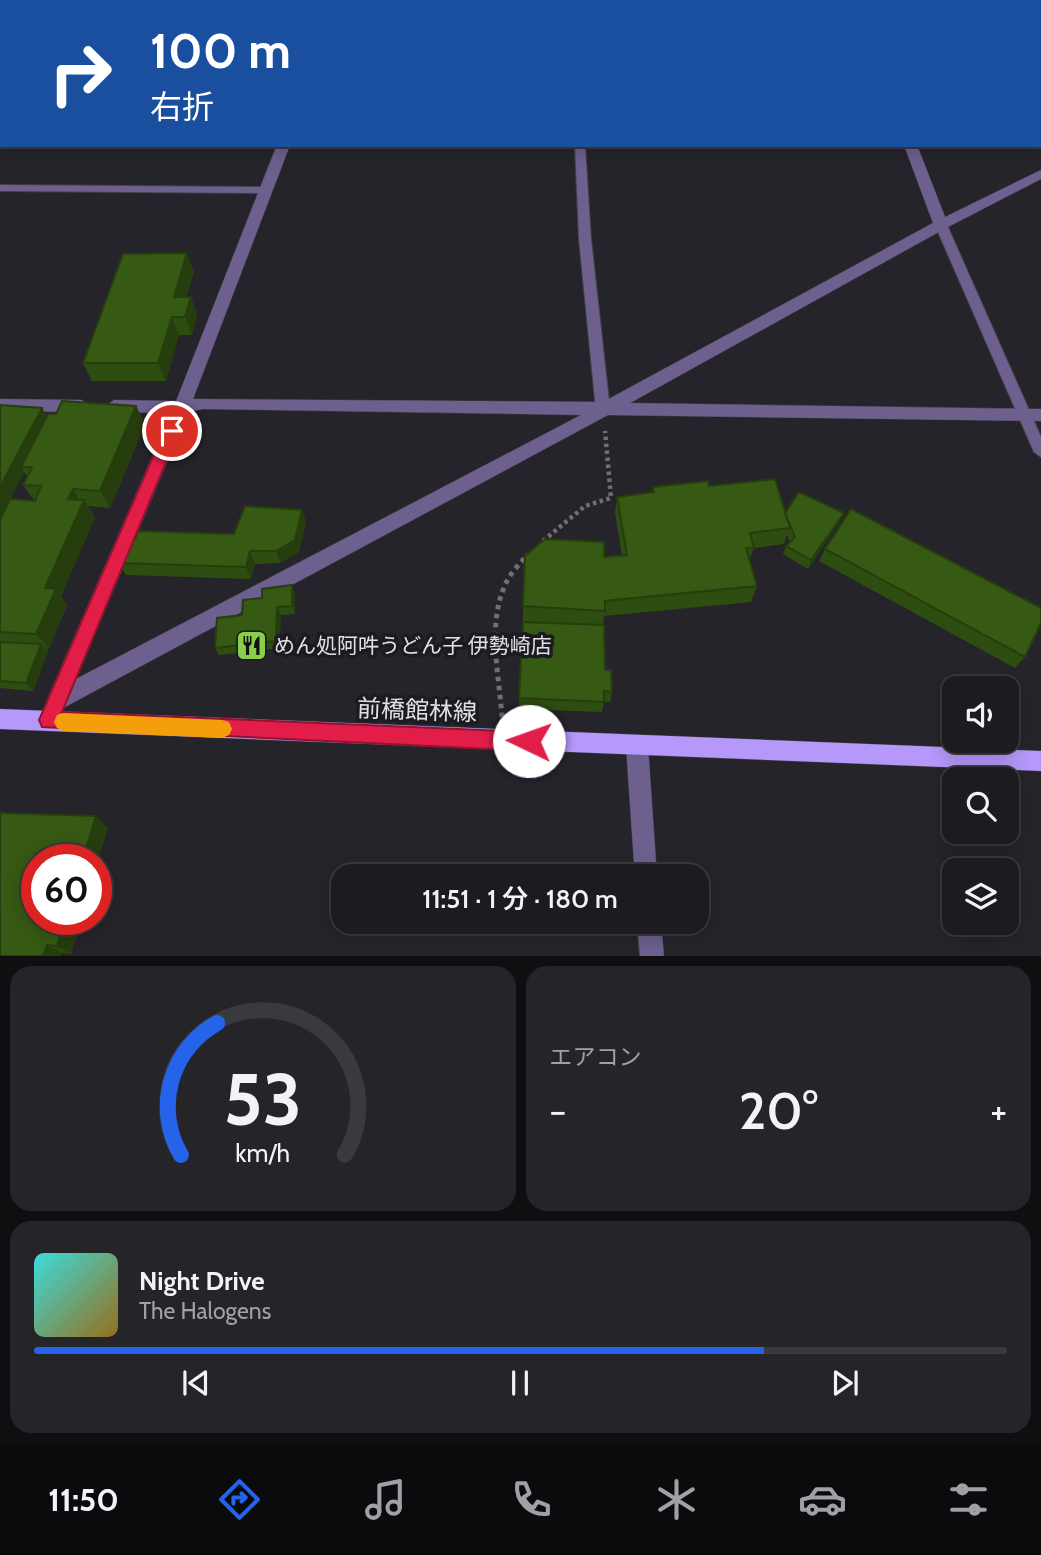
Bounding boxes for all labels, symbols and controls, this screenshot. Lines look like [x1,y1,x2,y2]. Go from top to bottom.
text: 100 m [150,21,291,80]
icon: right [35,28,126,119]
text: 右折 [150,87,214,126]
pin [142,401,202,461]
icon: arrive [153,412,191,450]
restaurant icon: めん処阿吽うどん子 伊勢崎店 [234,628,268,662]
place label: めん処阿吽うどん子 伊勢崎店 [274,633,552,658]
map controls [942,676,1019,935]
button: sound [942,676,1019,753]
street label: 前橋館林線 [357,693,477,727]
position arrow [492,704,566,778]
button: search [942,767,1019,844]
speed limit sign: 60 [21,844,112,935]
button: layers [942,858,1019,935]
text: 11:51 · 1 分 · 180 m [422,883,618,915]
text: エアコン [550,1043,642,1071]
text: 53 [224,1055,302,1143]
text: 20° [739,1079,818,1142]
text: − [550,1087,566,1134]
text: + [990,1087,1007,1134]
text: km/h [235,1137,290,1167]
text: Night Drive [139,1265,265,1297]
text: The Halogens [139,1297,271,1325]
icon: previous [177,1364,215,1402]
icon: pause [501,1364,539,1402]
icon: next [826,1364,864,1402]
icon: directions [215,1475,264,1524]
icon: music [361,1475,410,1524]
icon: phone [507,1475,556,1524]
icon: climate [652,1475,701,1524]
icon: car [798,1475,847,1524]
icon: filters [944,1475,993,1524]
text: 11:50 [48,1480,119,1519]

